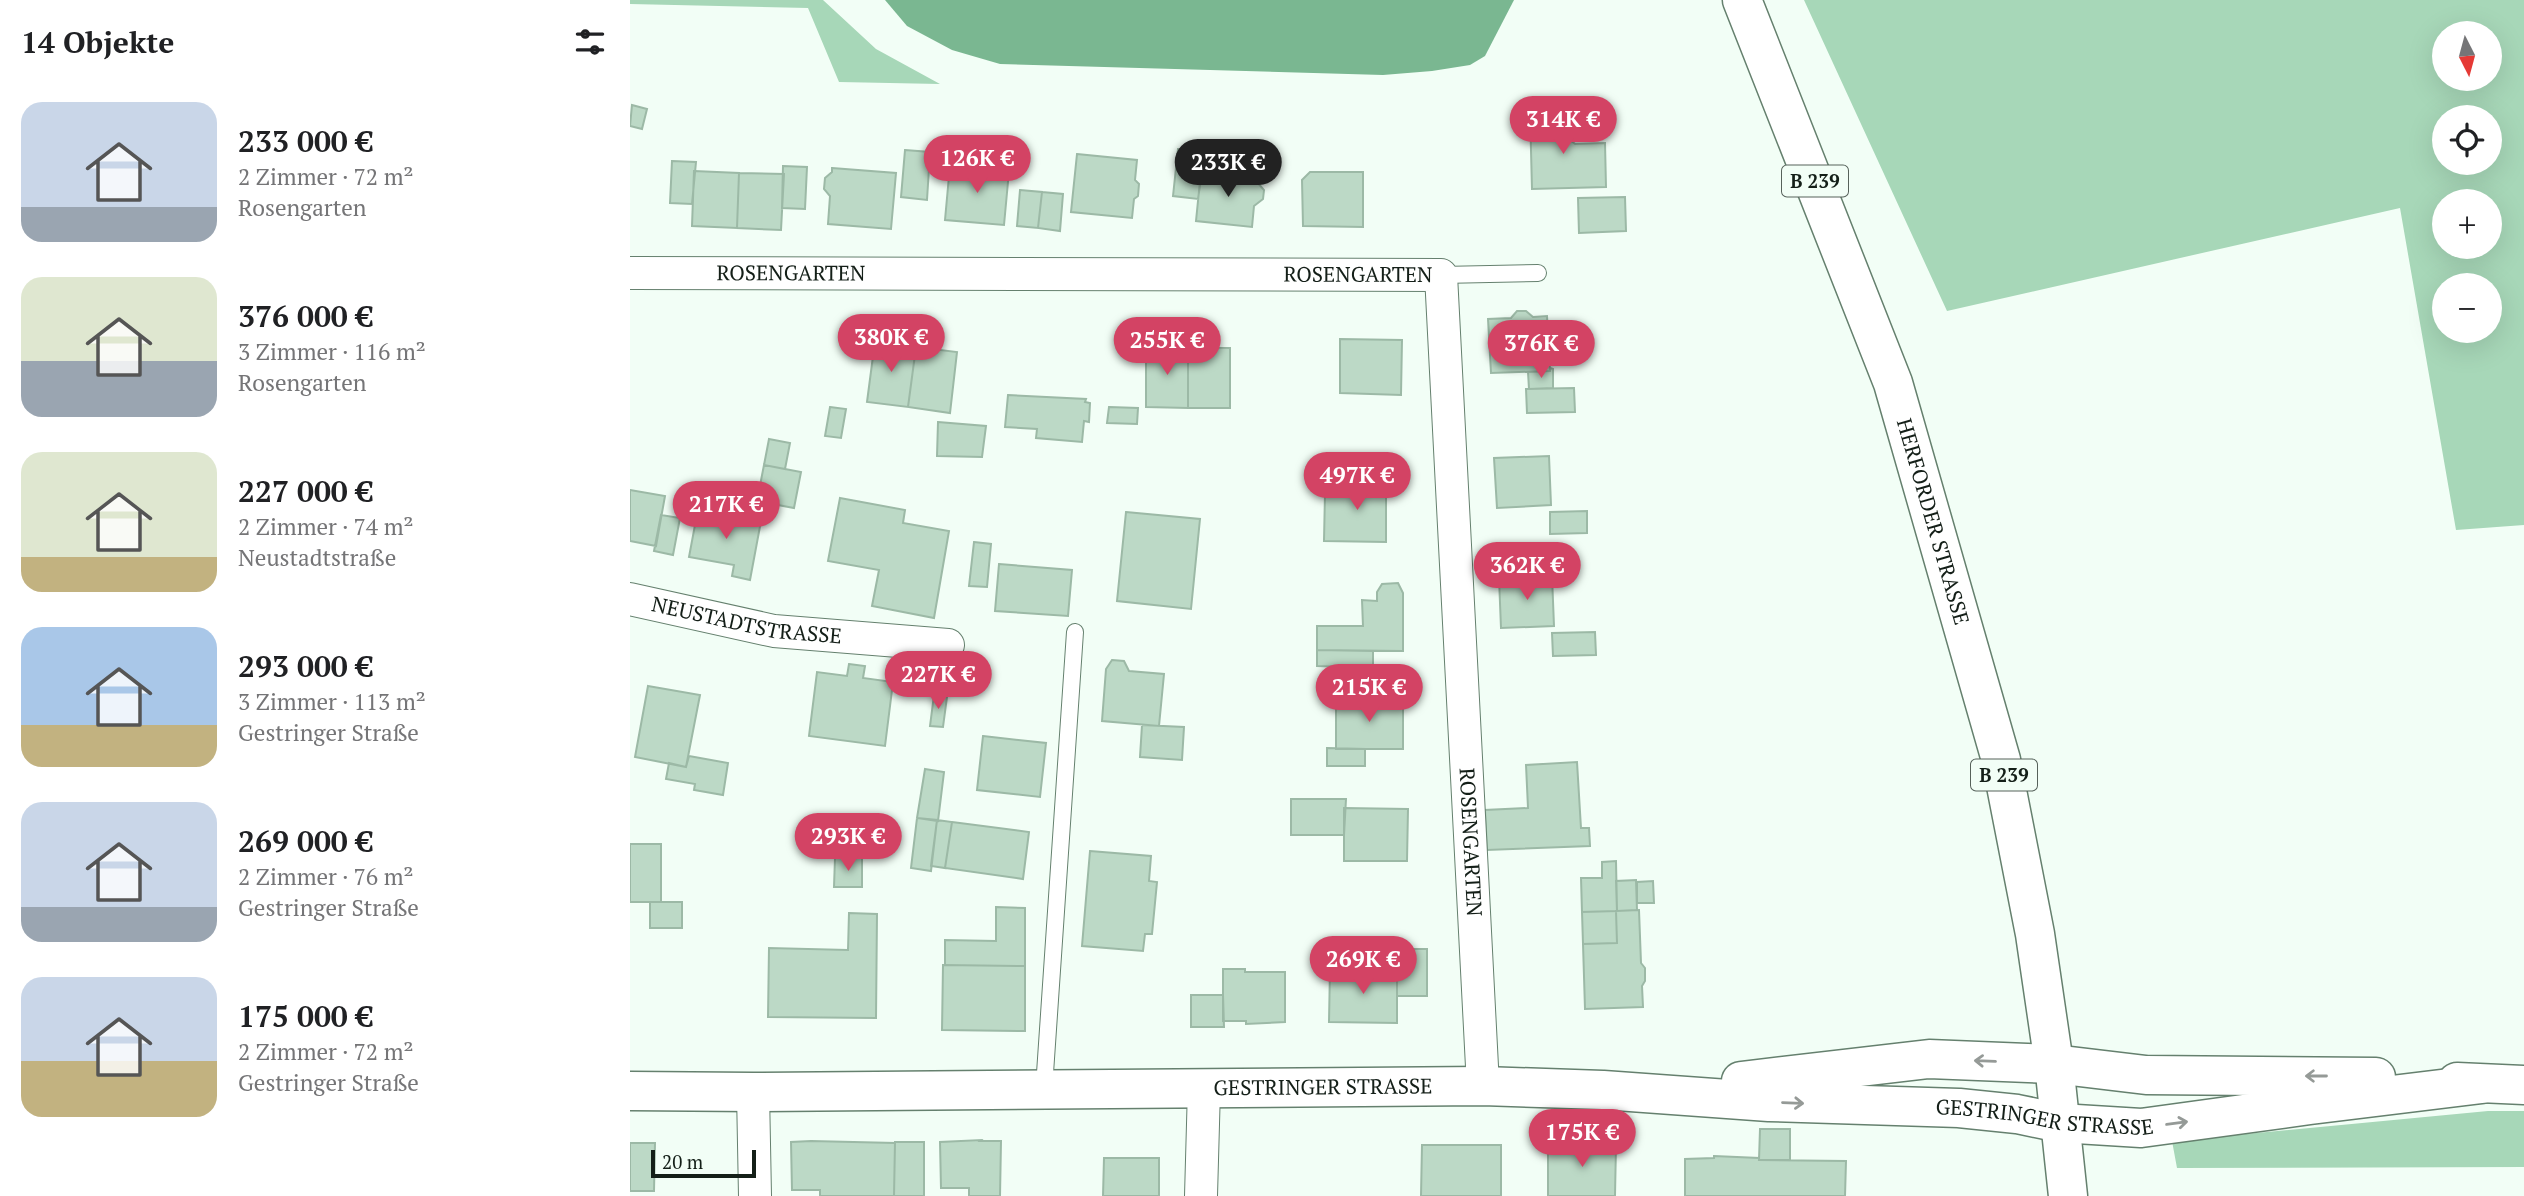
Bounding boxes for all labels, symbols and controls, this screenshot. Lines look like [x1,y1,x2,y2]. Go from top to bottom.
north arrow [2432,21,2502,91]
map controls [2432,21,2502,343]
text: 14 Objekte [21,22,174,62]
icon: filters [571,23,609,61]
pin: 314K € [1506,96,1620,156]
text: 314K € [1526,103,1600,134]
button: locate [2432,105,2502,175]
text: 233 000 € [238,121,373,161]
icon: home [77,130,161,214]
pin: 126K € [920,136,1034,195]
pin: 233K € [1171,140,1285,199]
text: 126K € [940,142,1014,173]
text: 233K € [1191,146,1265,177]
text: 2 Zimmer · 72 m² [238,161,413,192]
road number: B 239 [1782,166,1848,196]
button: + [2432,189,2502,259]
text: Rosengarten [238,192,366,223]
street label: ROSENGARTEN [717,258,865,287]
street label: ROSENGARTEN [1284,260,1432,288]
button: − [2432,273,2502,343]
text: 376 000 € [238,296,373,336]
icon: home [77,305,161,389]
pin: 380K € [834,314,948,374]
pin: 255K € [1110,318,1224,377]
pin: 376K € [1484,320,1598,380]
text: 380K € [854,321,928,352]
text: 255K € [1130,324,1204,355]
text: 376K € [1504,327,1578,358]
text: 3 Zimmer · 116 m² [238,336,426,367]
text: Rosengarten [238,367,366,398]
street label: HERFORDER STRASSE [1891,415,1977,628]
pin: 497K € [1300,452,1414,512]
text: 497K € [1320,459,1394,490]
text: 227 000 € [238,471,373,511]
icon: home [77,480,161,564]
pin: 217K € [669,482,783,541]
text: 217K € [689,488,763,519]
text: 2 Zimmer · 74 m² [238,511,413,542]
text: Neustadtstraße [238,542,396,573]
pin: 362K € [1470,542,1584,602]
text: 362K € [1490,549,1564,580]
street label: NEUSTADTSTRASSE [649,589,843,649]
text: 293 000 € [238,646,373,686]
pin: 227K € [881,652,995,711]
icon: home [77,655,161,739]
text: 227K € [901,658,975,689]
pin: 215K € [1312,664,1426,724]
text: 215K € [1332,671,1406,702]
text: 3 Zimmer · 113 m² [238,686,426,717]
text: Gestringer Straße [238,717,419,748]
road number: B 239 [1971,760,2037,790]
street label: ROSENGARTEN [1454,767,1489,917]
pin: 293K € [791,814,905,873]
text: 293K € [811,820,885,851]
text: 269 000 € [238,821,373,861]
icon: home [77,830,161,914]
text: 2 Zimmer · 76 m² [238,861,413,892]
text: Gestringer Straße [238,892,419,923]
pin: 269K € [1306,936,1420,996]
text: 269K € [1326,943,1400,974]
text: 175 000 € [238,996,373,1036]
icon: home [77,1005,161,1089]
text: 2 Zimmer · 72 m² [238,1036,413,1067]
one-way arrow [1974,1054,1997,1068]
text: Gestringer Straße [238,1067,419,1098]
one-way arrow [2305,1069,2328,1083]
street label: GESTRINGER STRASSE [1213,1071,1433,1101]
street label: GESTRINGER STRASSE [1935,1092,2155,1141]
one-way arrow [1782,1096,1805,1109]
pin: 175K € [1525,1110,1639,1169]
text: 175K € [1545,1116,1619,1147]
one-way arrow [2165,1117,2188,1130]
scale bar [651,1147,756,1179]
text: 20 m [662,1149,703,1174]

